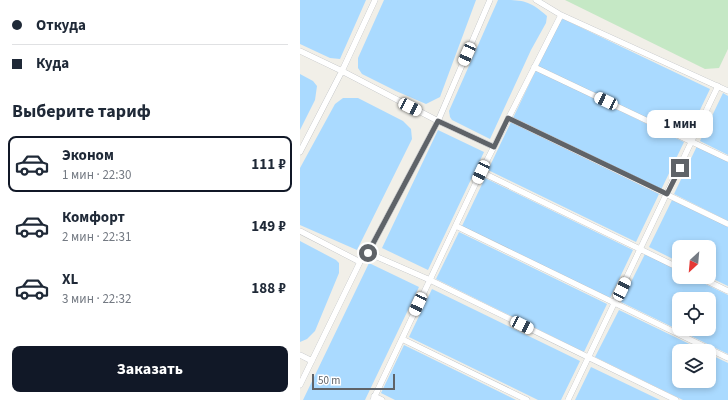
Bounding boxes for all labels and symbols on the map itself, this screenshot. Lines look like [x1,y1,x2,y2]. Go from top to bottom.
car [457,41,477,67]
car [593,90,619,112]
car [397,96,423,118]
callout: 1 мин [647,110,713,138]
car [470,159,492,185]
route end [671,159,689,177]
north arrow [672,240,716,284]
route start [359,244,377,262]
car [611,276,633,302]
car [407,291,429,317]
car [509,314,535,336]
scale bar [312,372,395,391]

